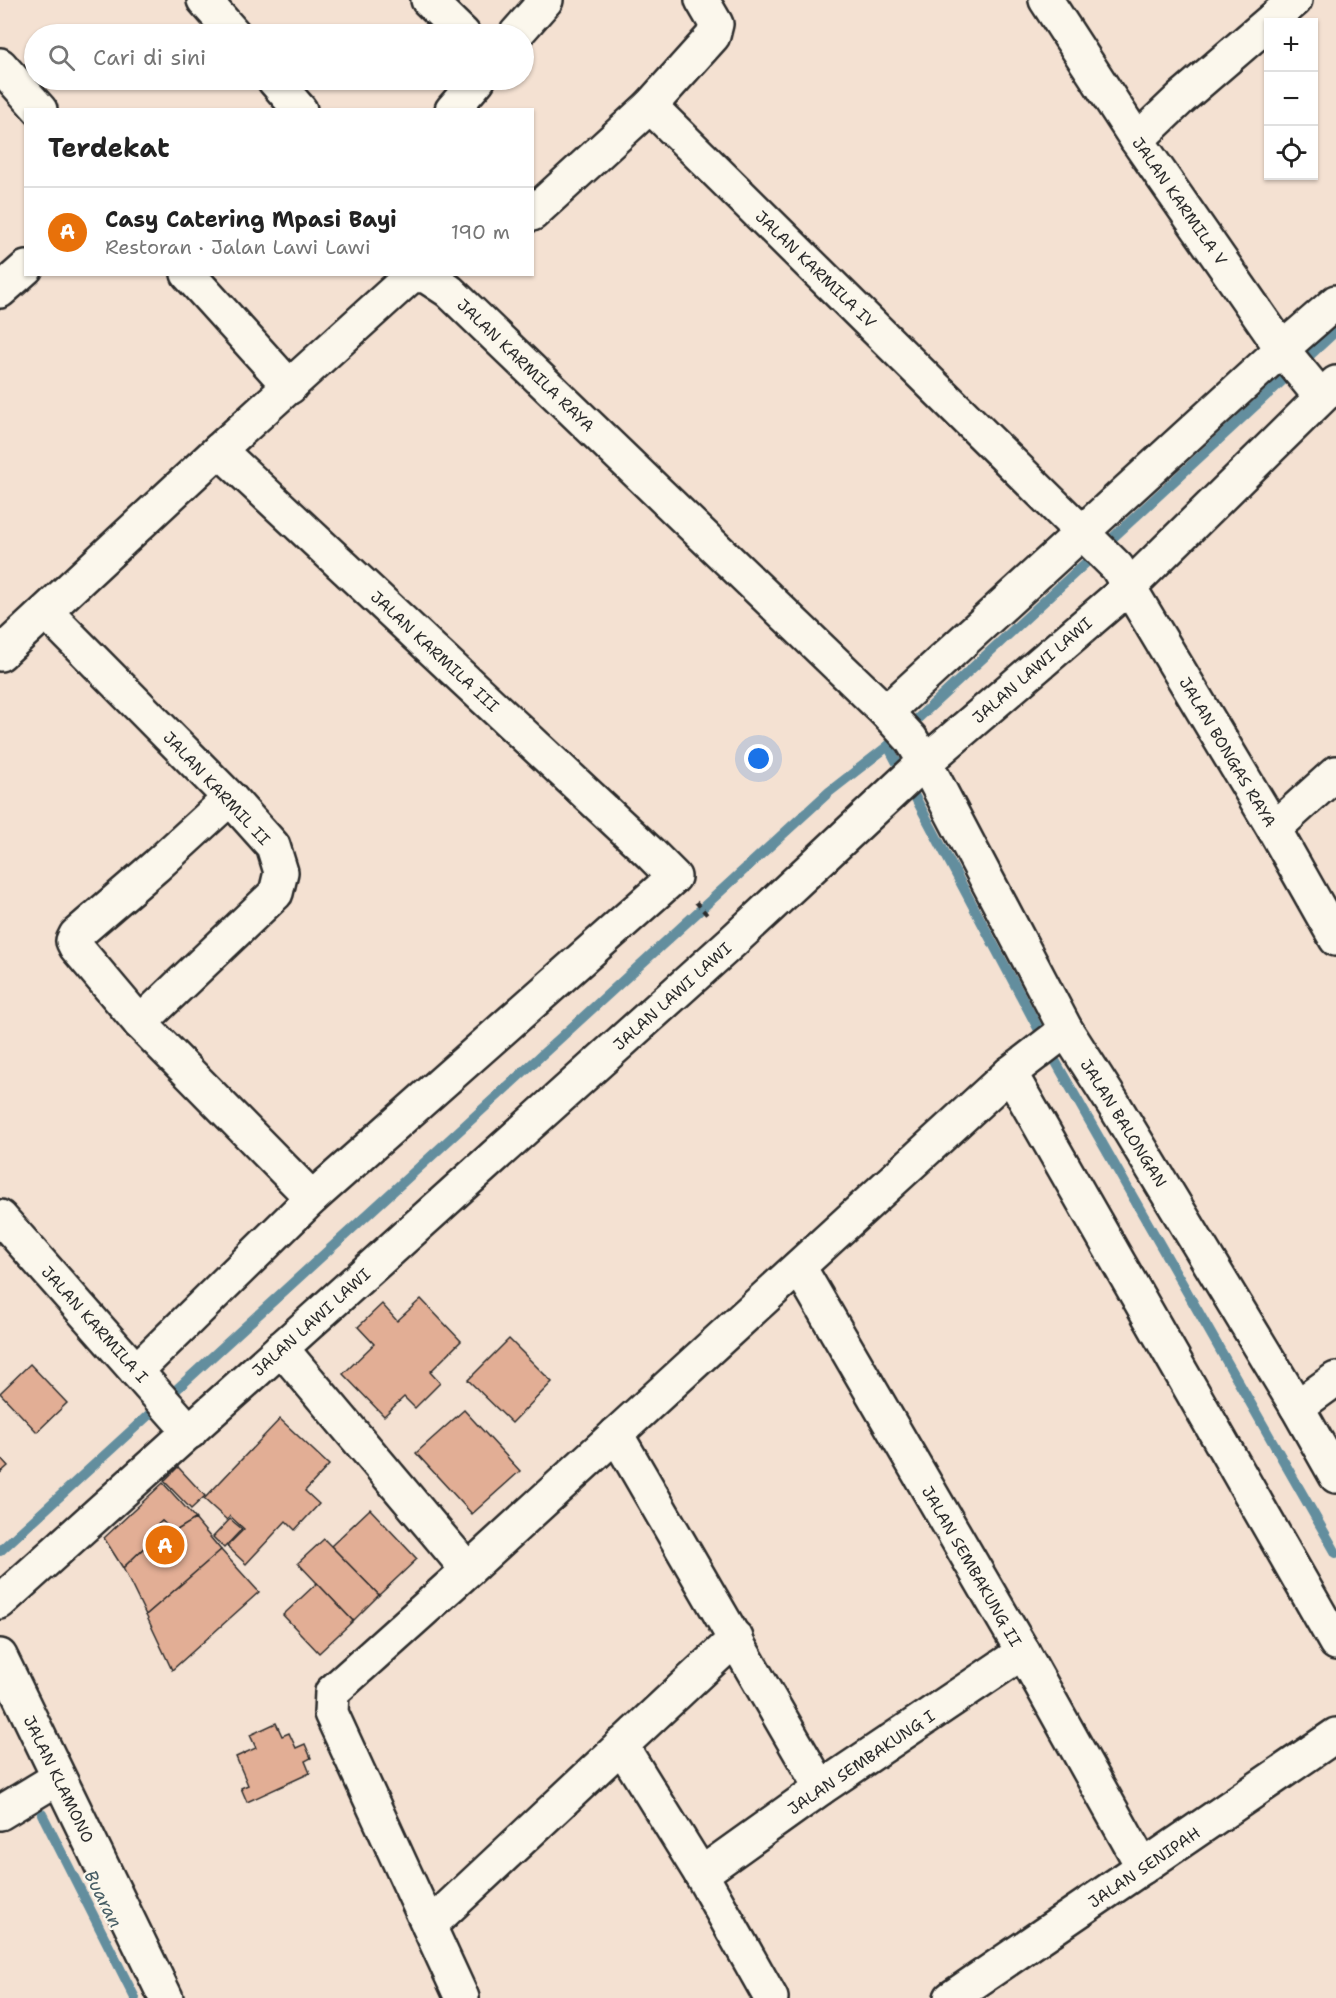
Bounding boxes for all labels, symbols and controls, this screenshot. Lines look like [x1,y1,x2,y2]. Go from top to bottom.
map controls [1264,18,1318,180]
button: + [1264,18,1318,72]
search box [24,24,534,90]
icon: search [45,41,78,74]
text: Cari di sini [93,43,206,72]
button: − [1264,72,1318,126]
button: locate [1264,126,1318,180]
text: Terdekat [48,130,170,165]
street label: JALAN KARMILA V [1127,133,1232,270]
text: Casy Catering Mpasi Bayi [105,205,397,234]
street label: JALAN KARMILA IV [751,206,881,333]
text: A [60,219,75,245]
text: 190 m [451,219,510,245]
text: Restoran · Jalan Lawi Lawi [105,234,371,260]
street label: JALAN KARMILA RAYA [453,294,599,436]
street label: JALAN KARMILA III [366,586,503,716]
street label: JALAN LAWI LAWI [968,613,1097,728]
street label: JALAN BONGAS RAYA [1174,673,1281,831]
street label: JALAN KARMIL II [159,727,275,850]
your location [744,744,773,773]
street label: JALAN LAWI LAWI [609,938,736,1055]
street label: JALAN BALONGAN [1076,1055,1172,1191]
street label: JALAN KARMILA I [37,1262,153,1387]
street label: JALAN LAWI LAWI [248,1264,375,1381]
street label: JALAN SEMBAKUNG II [917,1482,1026,1650]
pin: A [146,1522,184,1568]
street label: JALAN SEMBAKUNG I [784,1705,939,1819]
street label: JALAN KLAMONO [19,1712,98,1846]
street label: JALAN SENIPAH [1084,1822,1204,1913]
water label: Buaran [78,1866,128,1932]

